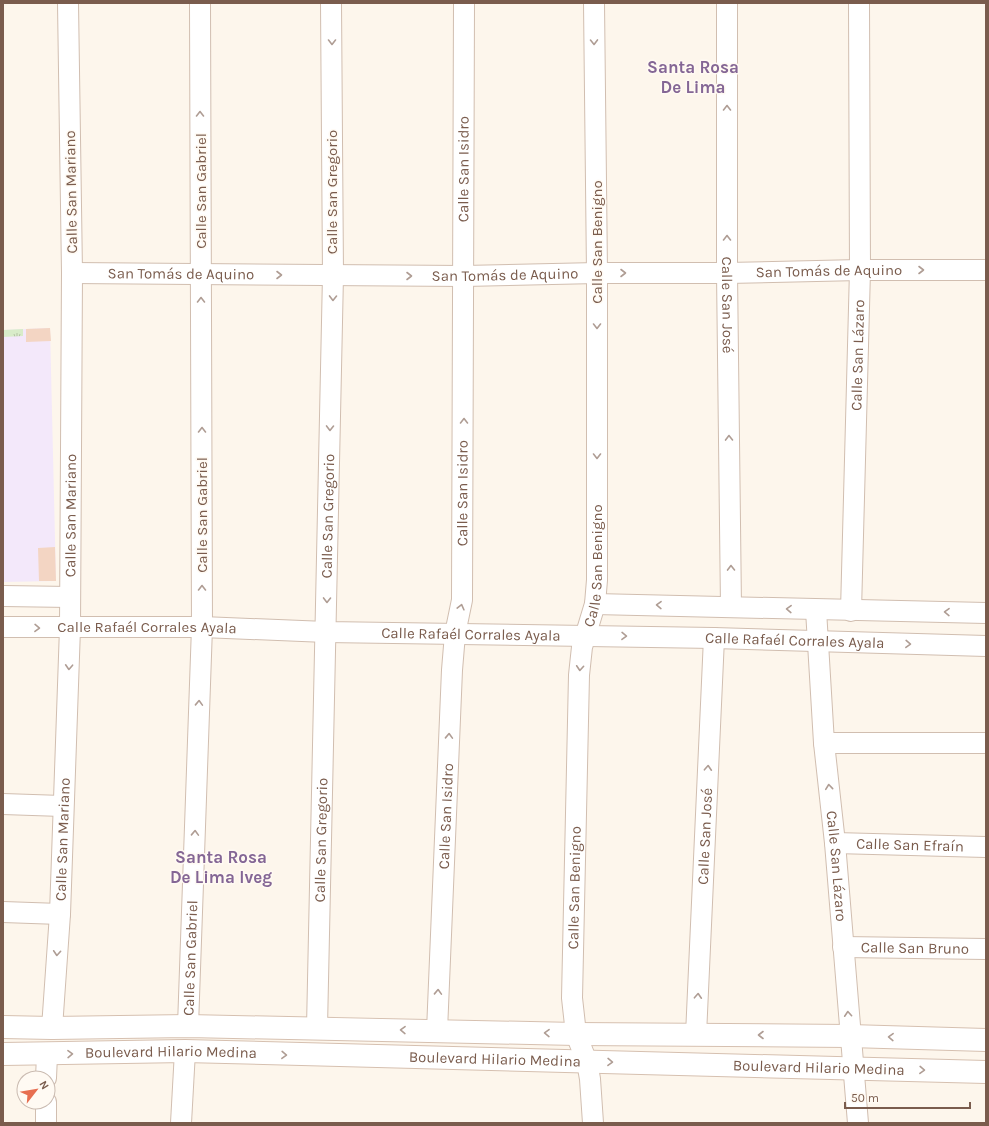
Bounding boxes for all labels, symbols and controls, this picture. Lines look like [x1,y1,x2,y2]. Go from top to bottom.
one-way arrow [327,39,336,45]
one-way arrow [590,39,599,45]
district label: Santa Rosa De Lima [647,57,739,97]
one-way arrow [723,105,731,111]
one-way arrow [196,111,204,117]
street label: Calle San Isidro [454,116,473,222]
street label: Calle San Mariano [61,130,81,254]
street label: Calle San Gregorio [323,130,341,254]
street label: Calle San Gabriel [192,133,210,249]
street label: Calle San Benigno [588,180,606,304]
one-way arrow [723,235,731,241]
street label: Calle San José [718,257,737,354]
street label: San Tomás de Aquino [755,261,902,281]
street label: San Tomás de Aquino [108,264,254,283]
street label: San Tomás de Aquino [432,264,578,285]
one-way arrow [918,266,924,274]
one-way arrow [620,269,626,277]
one-way arrow [276,271,282,279]
one-way arrow [406,272,412,280]
one-way arrow [328,295,337,301]
one-way arrow [197,297,206,303]
street label: Calle San Lázaro [847,299,868,411]
one-way arrow [593,323,601,329]
one-way arrow [460,418,468,424]
one-way arrow [326,425,334,431]
one-way arrow [198,427,206,433]
one-way arrow [725,435,733,441]
street label: Calle San Isidro [453,440,472,546]
one-way arrow [593,453,601,459]
street label: Calle San Mariano [61,454,80,577]
street label: Calle San Gregorio [318,454,338,579]
street label: Calle San Gabriel [193,457,211,573]
street label: Calle San Benigno [580,504,606,629]
one-way arrow [727,565,735,571]
one-way arrow [198,585,206,591]
one-way arrow [323,597,331,603]
one-way arrow [656,601,662,609]
one-way arrow [456,604,464,610]
one-way arrow [786,605,792,613]
one-way arrow [944,608,950,616]
street label: Calle Rafaél Corrales Ayala [57,618,237,637]
one-way arrow [34,623,40,632]
street label: Calle Rafaél Corrales Ayala [381,624,561,645]
street label: Calle Rafaél Corrales Ayala [705,629,885,652]
one-way arrow [621,632,627,640]
one-way arrow [905,640,911,648]
one-way arrow [64,664,73,670]
one-way arrow [575,665,584,671]
one-way arrow [195,700,204,706]
one-way arrow [445,733,453,739]
street label: Calle San Isidro [435,763,457,870]
one-way arrow [704,765,713,771]
street label: Calle San Mariano [51,777,74,901]
street label: Calle San Gregorio [311,778,331,903]
one-way arrow [825,784,834,790]
street label: Calle San José [694,787,716,885]
street label: Calle San Lázaro [822,810,850,922]
street label: Calle San Benigno [564,826,585,950]
one-way arrow [191,830,199,836]
street label: Calle San Efraín [856,835,964,855]
district label: Santa Rosa De Lima Iveg [170,847,272,887]
street label: Calle San Gabriel [179,900,201,1016]
street label: Calle San Bruno [861,938,969,958]
one-way arrow [52,950,61,956]
one-way arrow [434,989,443,995]
one-way arrow [694,993,702,999]
one-way arrow [844,1011,853,1017]
one-way arrow [400,1026,406,1034]
one-way arrow [544,1029,550,1037]
one-way arrow [758,1031,764,1039]
one-way arrow [888,1033,894,1041]
street label: Boulevard Hilario Medina [85,1042,257,1062]
street label: Boulevard Hilario Medina [409,1048,581,1070]
one-way arrow [67,1050,73,1058]
one-way arrow [281,1051,287,1059]
street label: Boulevard Hilario Medina [733,1056,905,1079]
one-way arrow [607,1058,613,1066]
one-way arrow [919,1066,925,1074]
north arrow [16,1070,56,1110]
text: N [37,1078,52,1092]
scale bar [845,1084,970,1110]
text: 50 m [851,1091,879,1105]

